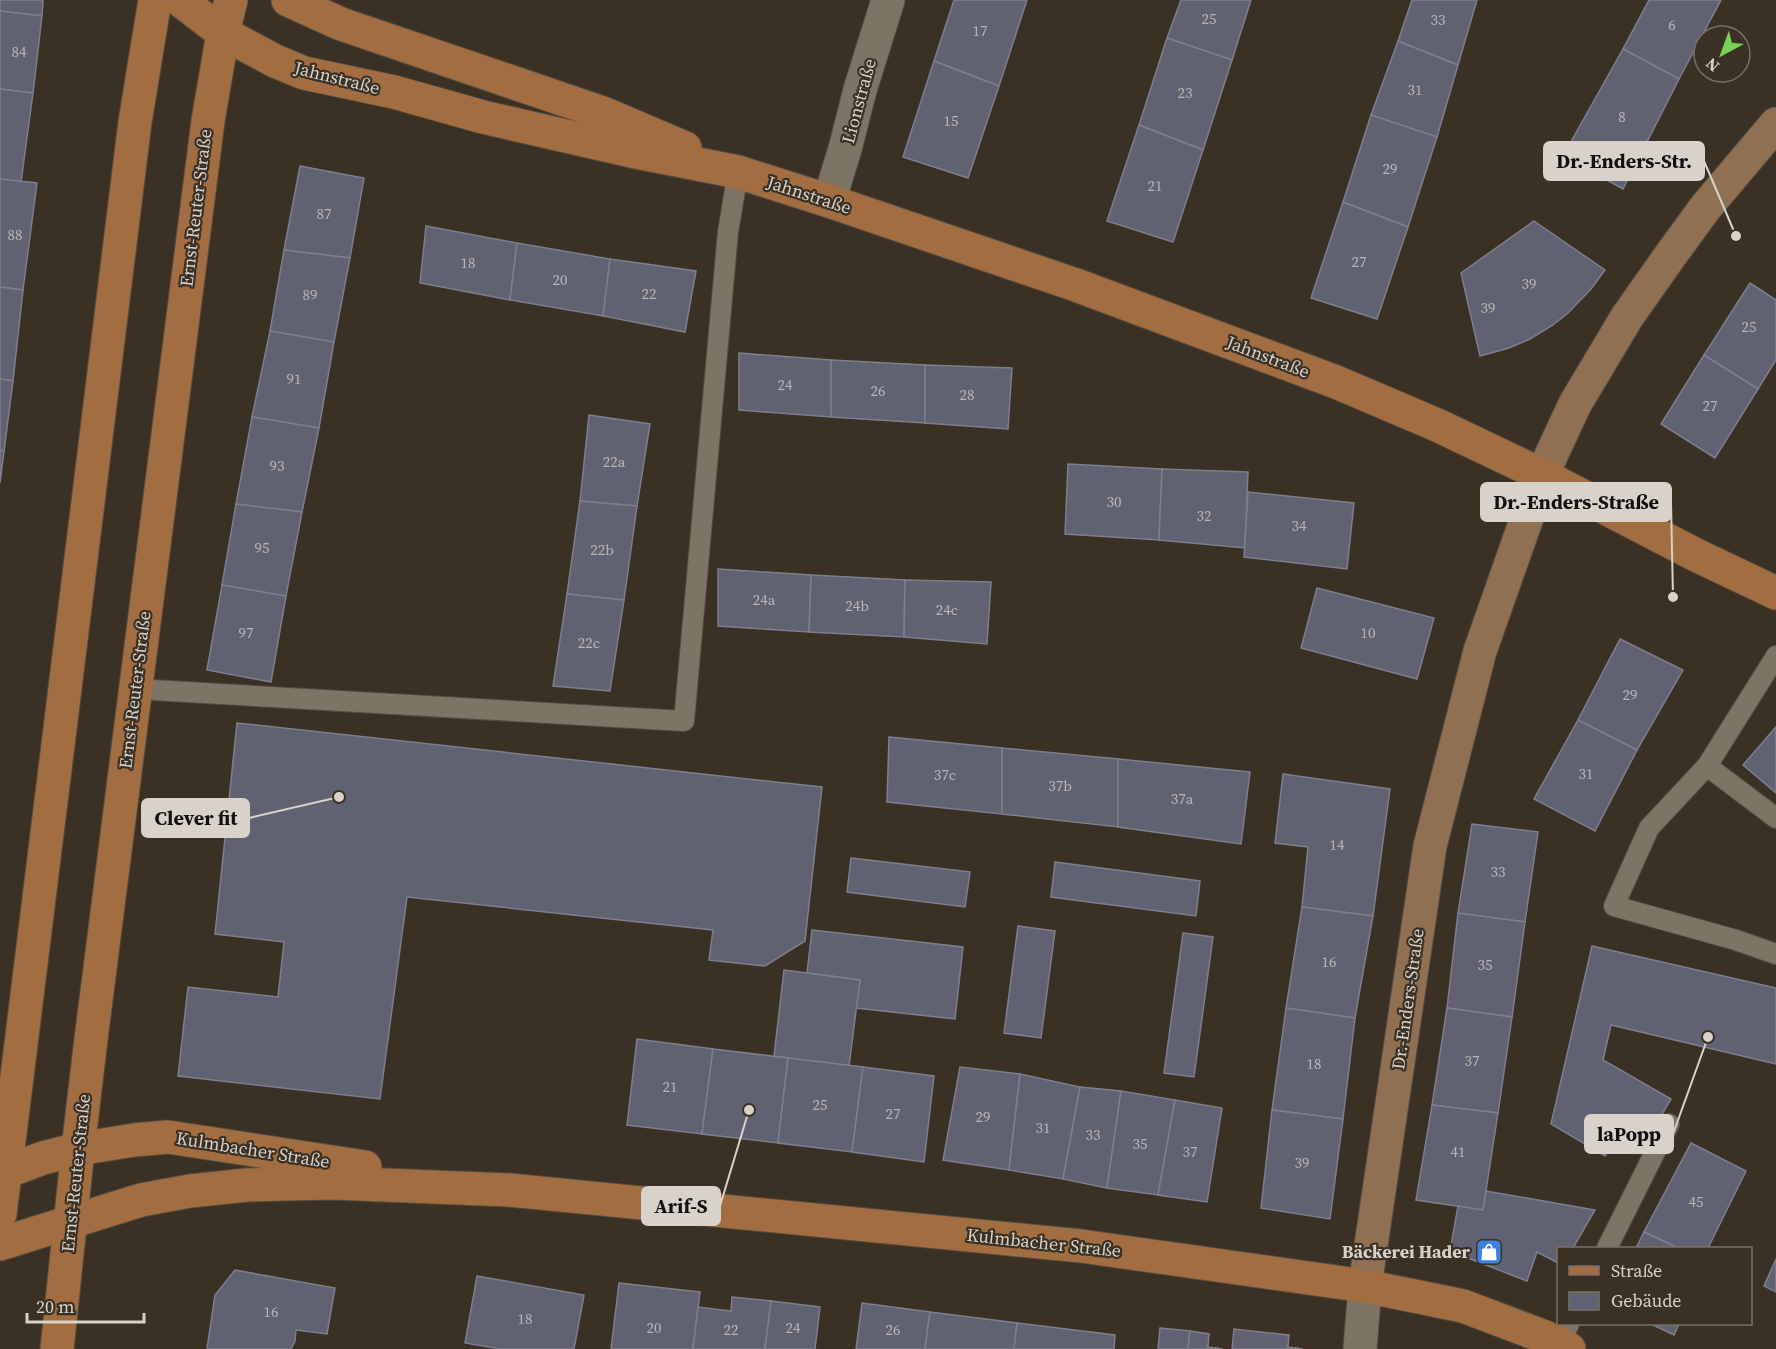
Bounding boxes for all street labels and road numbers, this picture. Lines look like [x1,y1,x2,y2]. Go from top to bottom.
street label: Jahnstraße [291,55,382,100]
street label: Lionstraße [835,56,882,146]
street label: Ernst-Reuter-Straße [173,128,218,288]
street label: Jahnstraße [763,169,854,220]
street label: Jahnstraße [1222,329,1313,384]
street label: Ernst-Reuter-Straße [112,610,157,770]
street label: Dr.-Enders-Straße [1385,927,1430,1071]
street label: Ernst-Reuter-Straße [55,1093,96,1253]
street label: Kulmbacher Straße [175,1125,332,1174]
street label: Kulmbacher Straße [966,1222,1122,1263]

